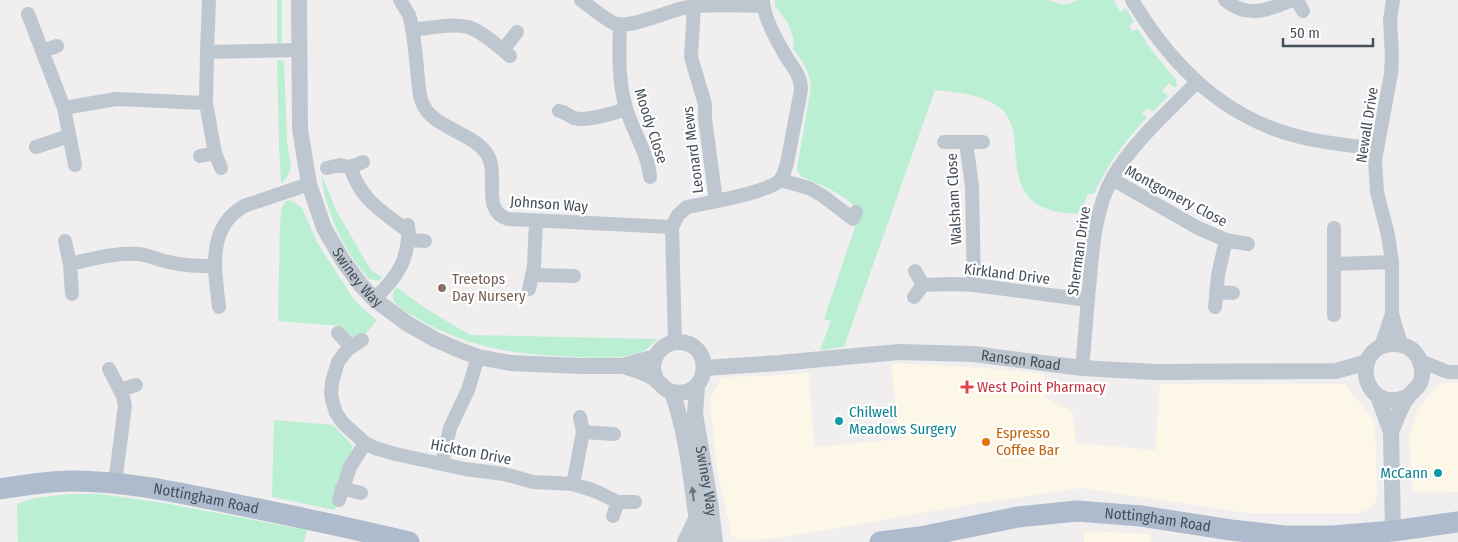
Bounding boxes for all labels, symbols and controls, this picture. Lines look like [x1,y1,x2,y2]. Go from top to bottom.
scale bar [1283,15,1373,47]
text: 50 m [1290,24,1320,42]
street label: Moody Close [630,86,672,166]
street label: Newall Drive [1352,86,1382,164]
street label: Leonard Mews [679,105,707,195]
street label: Walsham Close [943,153,965,245]
street label: Montgomery Close [1122,161,1230,231]
street label: Johnson Way [509,192,589,216]
street label: Sherman Drive [1064,205,1094,297]
street label: Swiney Way [328,244,386,311]
street label: Kirkland Drive [963,260,1051,288]
place label: Treetops Day Nursery [452,270,526,305]
marker: Treetops Day Nursery [436,282,448,294]
street label: Ranson Road [980,346,1062,374]
place label: West Point Pharmacy [977,378,1106,396]
marker: West Point Pharmacy [961,381,973,393]
place label: Chilwell Meadows Surgery [849,403,957,438]
marker: Chilwell Meadows Surgery [833,415,845,427]
place label: Espresso Coffee Bar [996,424,1060,459]
street label: Hickton Drive [429,435,513,469]
marker: Espresso Coffee Bar [980,436,992,448]
street label: Swiney Way [692,444,721,518]
place label: McCann [1380,464,1428,482]
marker: McCann [1432,467,1444,479]
street label: Nottingham Road [152,479,260,518]
one-way arrow [689,485,697,501]
street label: Nottingham Road [1104,504,1212,536]

